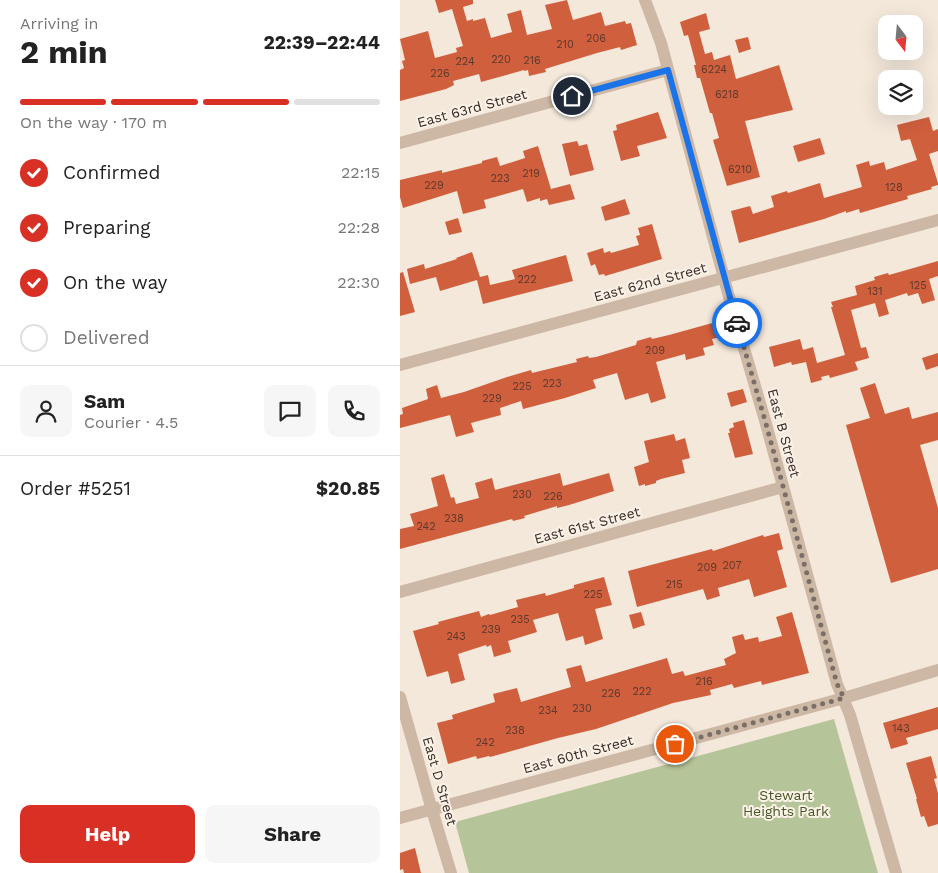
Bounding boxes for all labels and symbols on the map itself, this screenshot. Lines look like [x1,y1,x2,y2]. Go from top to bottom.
north arrow [878,15,922,60]
house number: 206 [586,32,606,45]
house number: 210 [556,38,574,51]
house number: 220 [491,53,511,66]
house number: 216 [523,54,541,67]
house number: 224 [455,55,475,68]
house number: 6224 [701,63,727,76]
house number: 226 [430,67,450,80]
pin [551,75,593,117]
street label: East 63rd Street [415,86,529,130]
house number: 6218 [715,88,739,101]
house number: 6210 [728,163,752,176]
house number: 219 [522,167,540,180]
house number: 223 [490,172,510,185]
house number: 229 [424,179,444,192]
house number: 128 [885,181,903,194]
street label: East 62nd Street [592,259,708,305]
house number: 222 [517,273,537,286]
house number: 125 [909,279,927,292]
house number: 131 [868,285,883,298]
courier [712,298,762,348]
house number: 209 [645,344,665,357]
house number: 223 [542,377,562,390]
house number: 225 [512,380,532,393]
street label: East B Street [765,387,804,479]
house number: 229 [482,392,502,405]
house number: 230 [512,488,532,501]
house number: 226 [543,490,563,503]
street label: East 61st Street [532,503,642,547]
house number: 238 [444,512,464,525]
house number: 242 [416,520,436,533]
house number: 207 [722,559,742,572]
house number: 209 [697,561,717,574]
house number: 215 [665,578,683,591]
house number: 225 [583,588,603,601]
house number: 235 [510,613,530,626]
house number: 239 [481,623,501,636]
house number: 243 [446,630,466,643]
house number: 216 [695,675,713,688]
house number: 222 [632,685,652,698]
house number: 226 [601,687,621,700]
house number: 230 [572,702,592,715]
house number: 234 [538,704,558,717]
house number: 143 [892,722,910,735]
pin [654,723,696,765]
house number: 238 [505,724,525,737]
street label: East 60th Street [521,732,635,776]
street label: East D Street [420,735,460,827]
house number: 242 [475,736,495,749]
park label: Stewart Heights Park [743,787,829,819]

